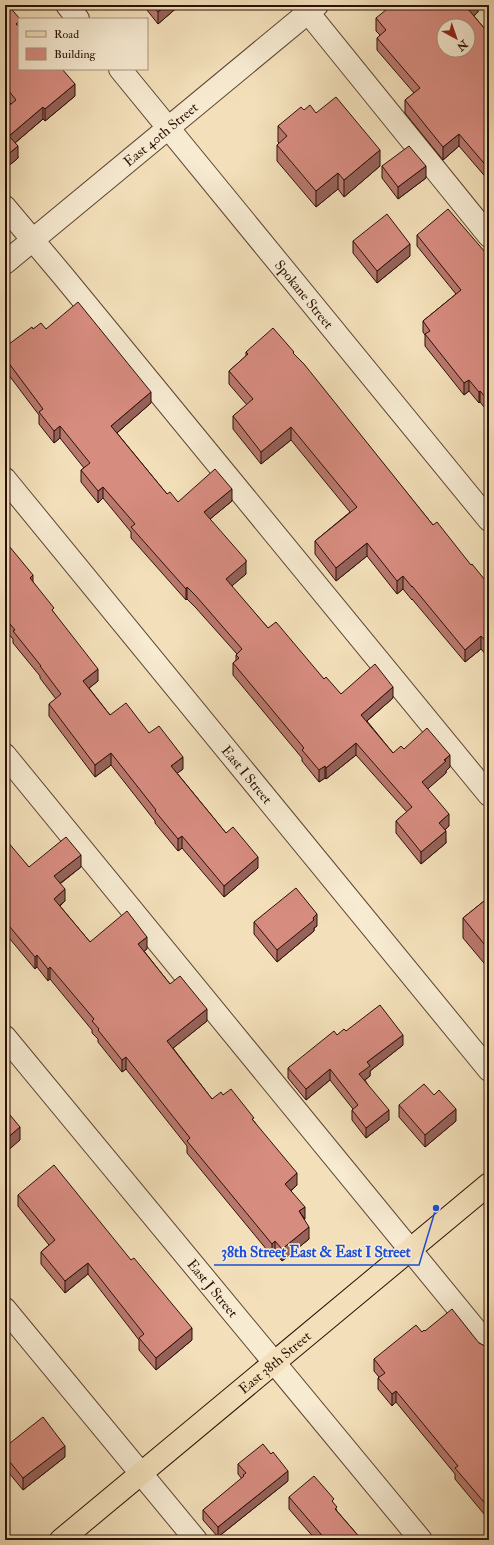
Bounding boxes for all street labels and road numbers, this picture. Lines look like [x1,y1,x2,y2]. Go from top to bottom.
street label: East 40th Street [120,98,202,170]
street label: Spokane Street [271,256,338,332]
street label: East I Street [218,742,276,808]
street label: East J Street [184,1256,242,1321]
street label: East 38th Street [235,1327,315,1397]

